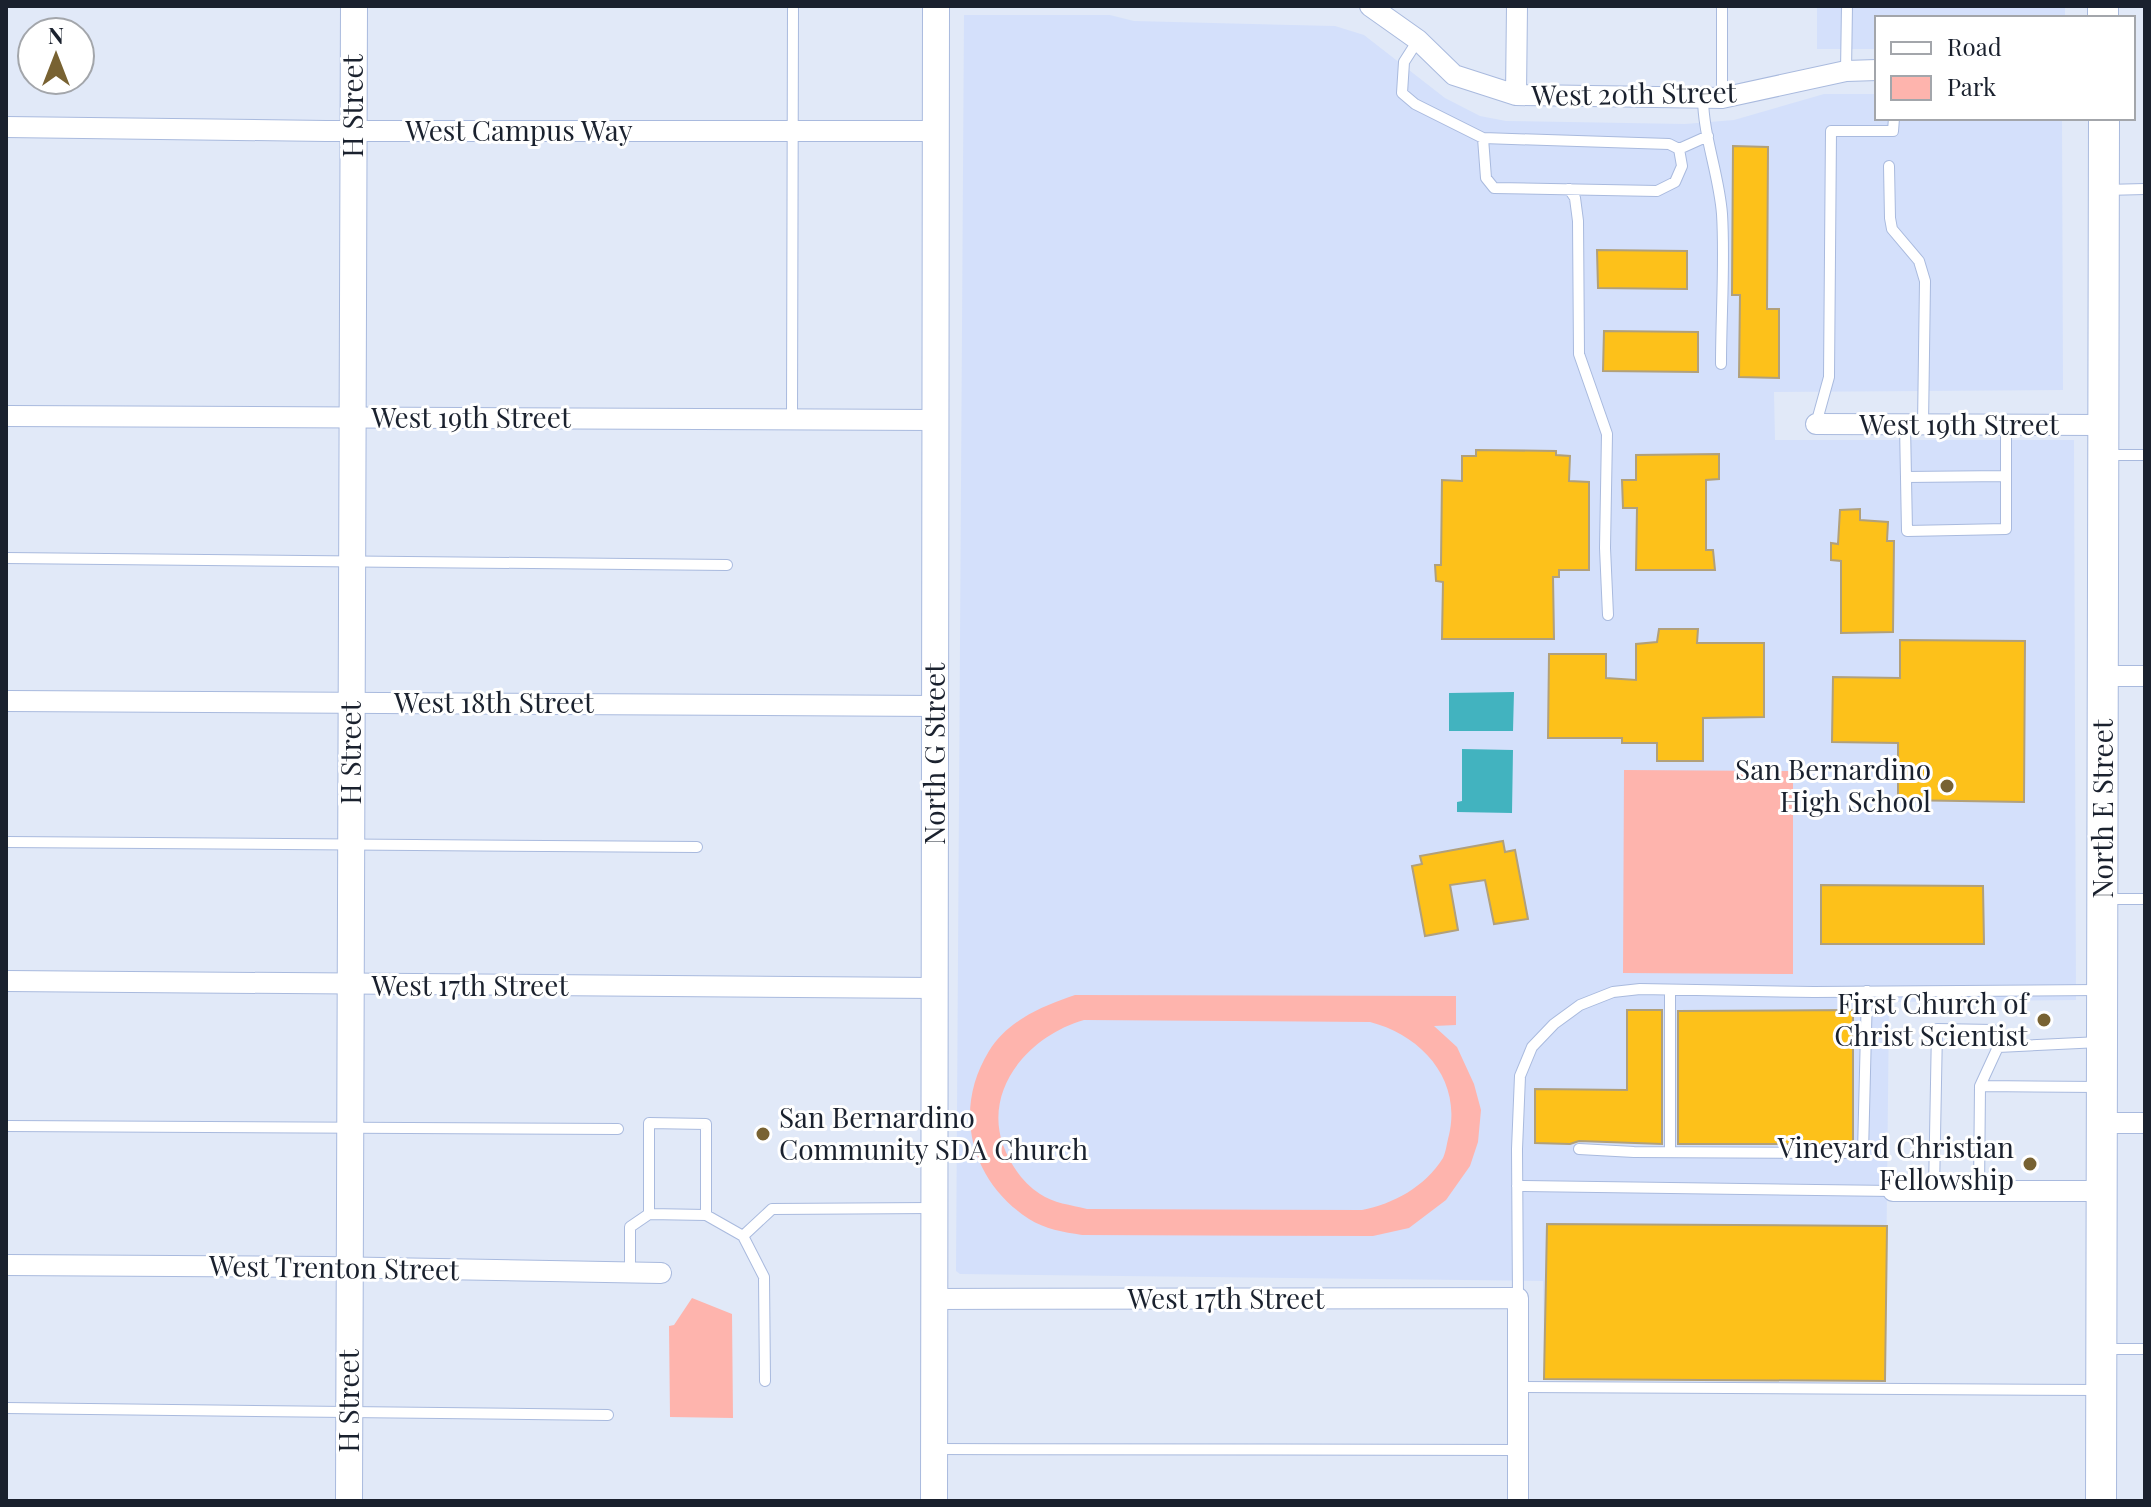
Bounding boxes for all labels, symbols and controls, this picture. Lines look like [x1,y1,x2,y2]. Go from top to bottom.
north arrow [16,16,96,96]
legend [1875,16,2135,120]
text: N [48,20,64,50]
text: Road [1947,30,2002,62]
street label: H Street [333,53,370,158]
text: Park [1947,70,1997,102]
street label: West 20th Street [1530,72,1738,113]
street label: West Campus Way [404,111,633,148]
street label: West 19th Street [370,398,572,435]
street label: West 19th Street [1858,405,2060,442]
street label: North G Street [915,662,952,845]
street label: West 18th Street [393,683,595,720]
street label: H Street [331,700,368,805]
street label: North E Street [2083,718,2120,899]
place label: San Bernardino High School [1735,750,1931,819]
marker: San Bernardino High School [1938,777,1956,795]
street label: West 17th Street [371,966,569,1003]
place label: First Church of Christ Scientist [1834,984,2031,1053]
marker: First Church of Christ Scientist [2035,1011,2053,1029]
place label: San Bernardino Community SDA Church [779,1098,1089,1167]
marker: San Bernardino Community SDA Church [754,1125,772,1143]
place label: Vineyard Christian Fellowship [1777,1128,2014,1197]
marker: Vineyard Christian Fellowship [2021,1155,2039,1173]
street label: West Trenton Street [208,1246,460,1287]
street label: West 17th Street [1127,1279,1325,1316]
street label: H Street [329,1348,366,1453]

